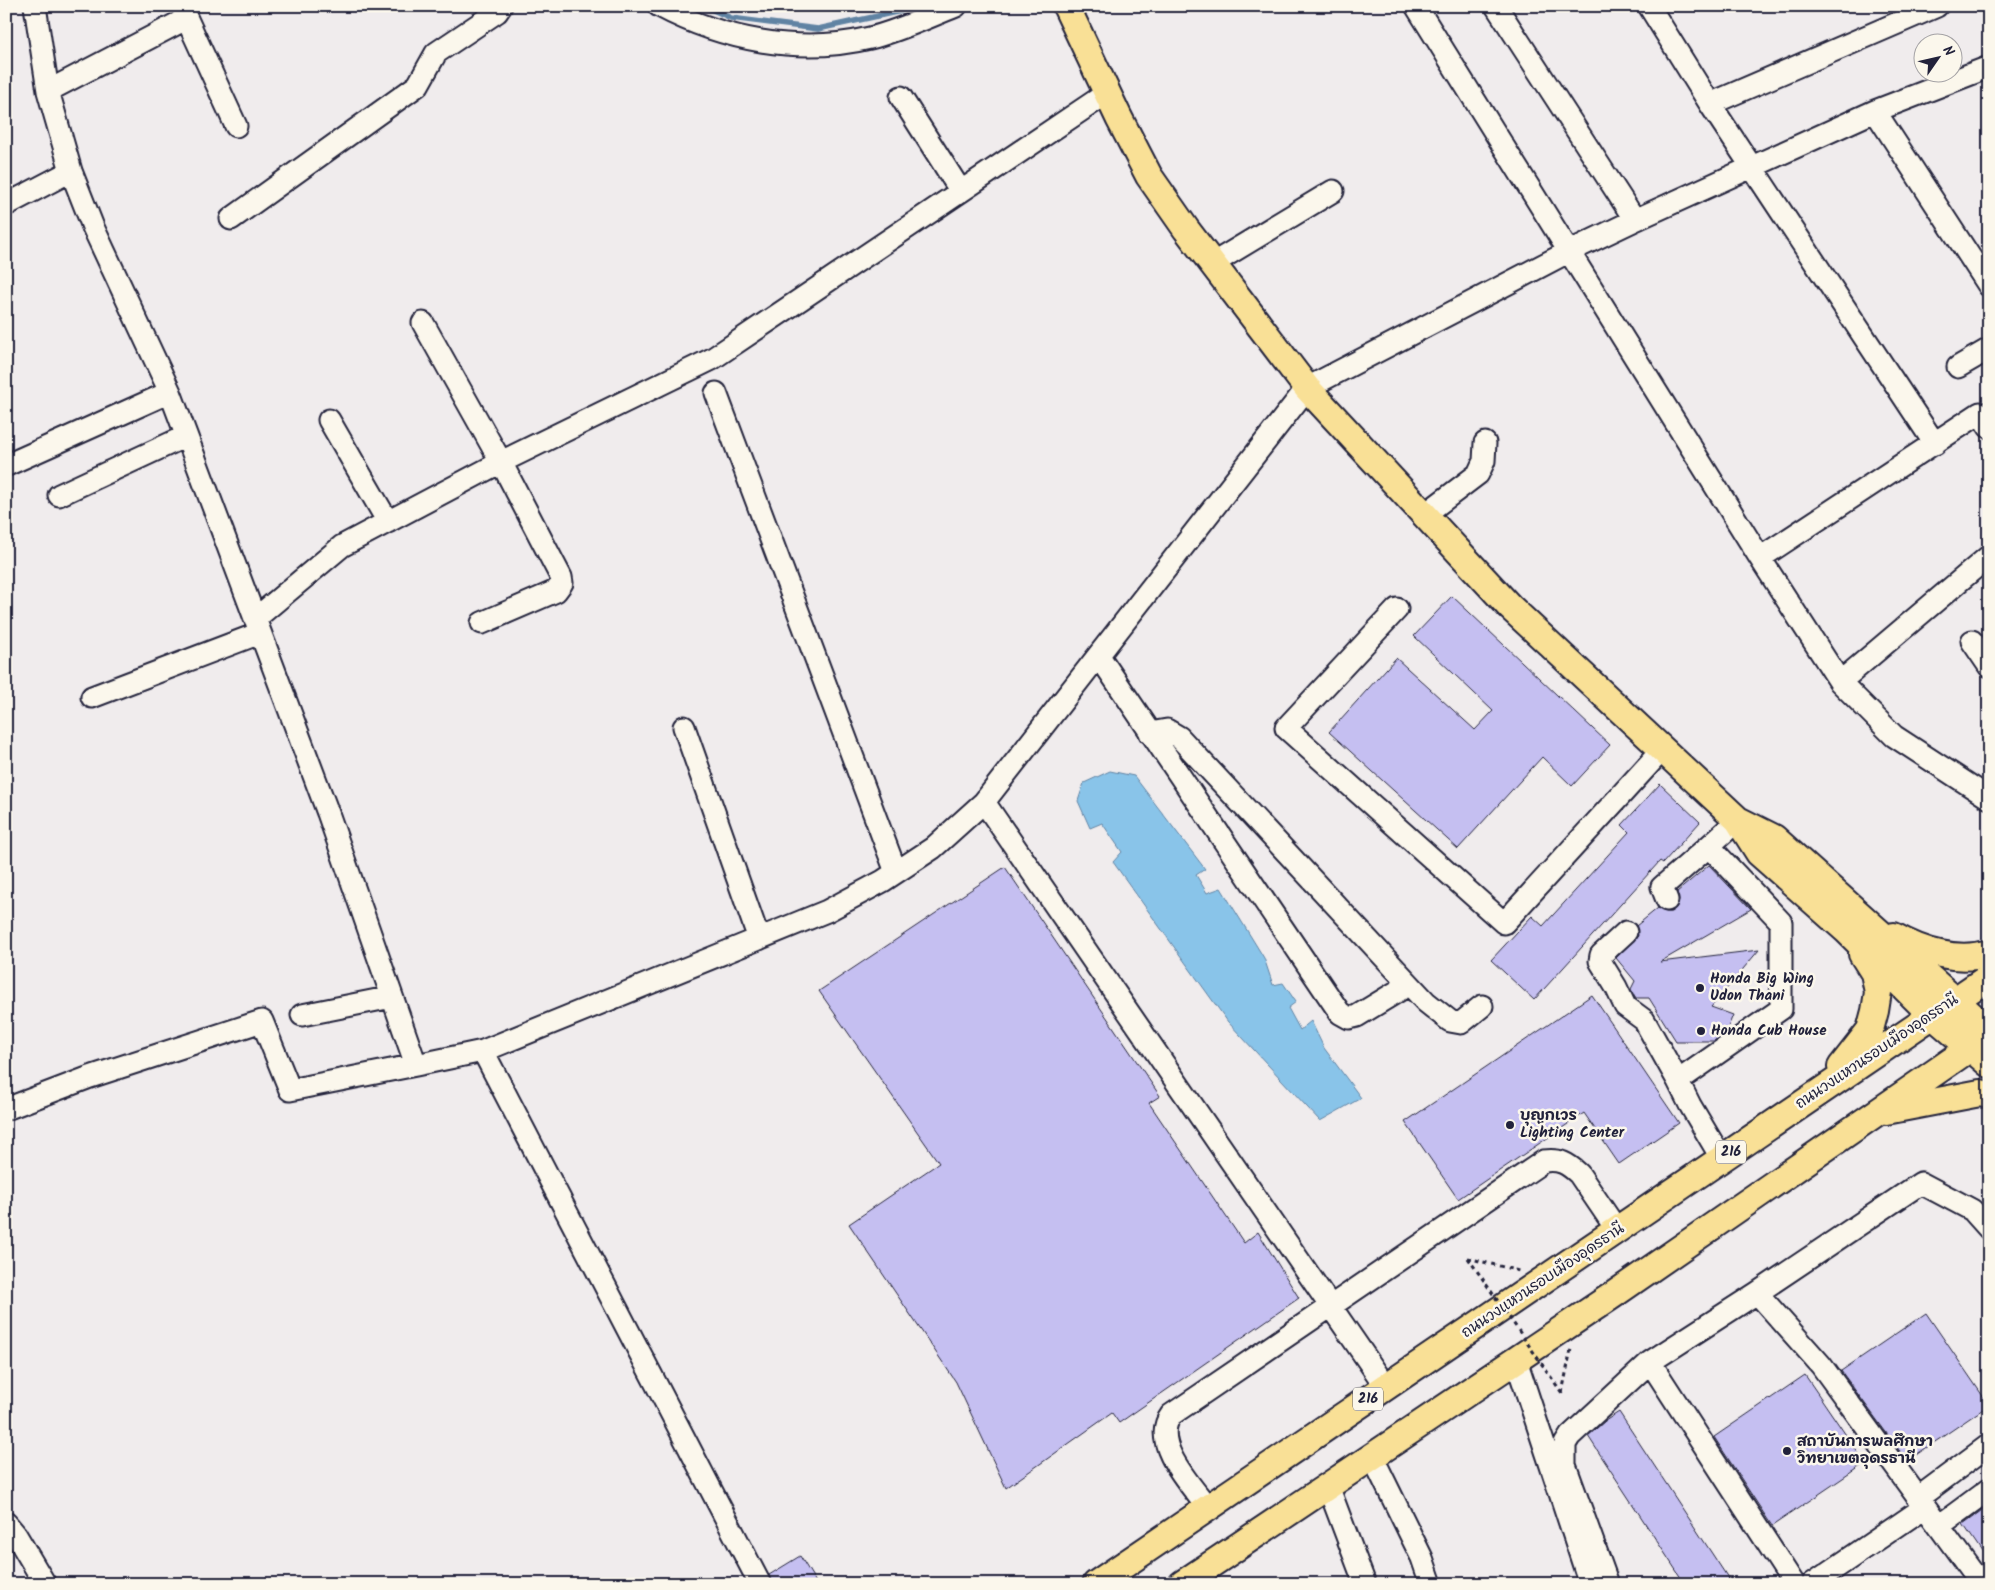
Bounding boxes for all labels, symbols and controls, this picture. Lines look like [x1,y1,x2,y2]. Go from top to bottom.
north arrow [1912,32,1962,82]
text: N [1936,41,1960,61]
place label: Honda Big Wing Udon Thani [1710,967,1814,1008]
marker: Honda Big Wing Udon Thani [1694,982,1706,994]
street label: ถนนวงแหวนรอบเมืองอุดรธานี [1791,988,1963,1116]
place label: Honda Cub House [1711,1019,1827,1043]
marker: Honda Cub House [1695,1025,1707,1037]
place label: บุญกเวร Lighting Center [1520,1104,1625,1145]
marker: บุญกเวร Lighting Center [1504,1119,1516,1131]
road number: 216 [1716,1140,1746,1164]
street label: ถนนวงแหวนรอบเมืองอุดรธานี [1457,1217,1629,1345]
road number: 216 [1353,1388,1383,1410]
place label: สถาบันการพลศึกษา วิทยาเขตอุดรธานี [1797,1430,1933,1471]
marker: สถาบันการพลศึกษา วิทยาเขตอุดรธานี [1781,1445,1793,1457]

